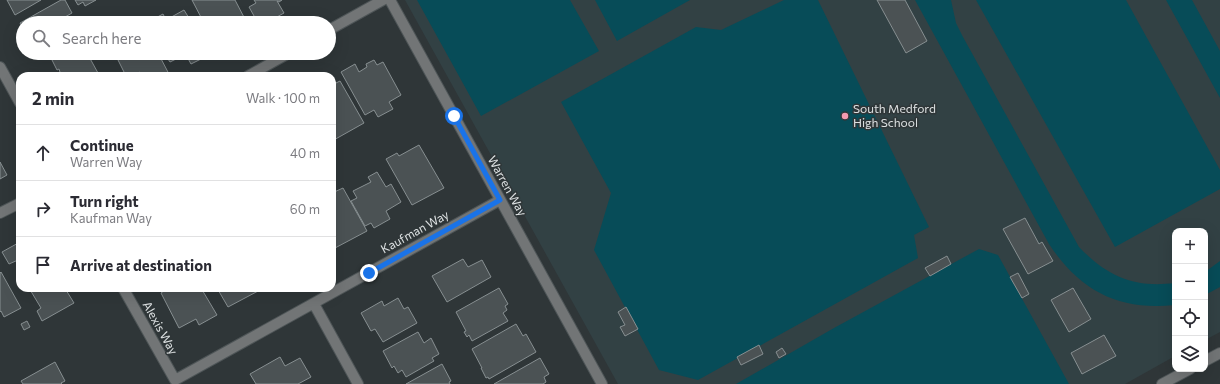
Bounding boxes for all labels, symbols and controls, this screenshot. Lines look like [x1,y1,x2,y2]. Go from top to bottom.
search box [16,16,336,60]
icon: search [30,27,52,49]
text: Search here [62,29,141,47]
text: 2 min [32,88,74,109]
text: Walk · 100 m [246,90,320,106]
place label: South Medford High School [853,101,936,129]
route start [445,107,463,125]
marker: South Medford High School [840,111,850,121]
text: Continue [70,136,134,154]
icon: ahead [32,142,54,164]
text: 40 m [290,145,320,161]
street label: Warren Way [486,153,530,218]
text: Warren Way [70,154,142,170]
text: Turn right [70,192,139,210]
icon: right [32,198,54,220]
text: 60 m [290,201,320,217]
street label: Kaufman Way [378,207,451,256]
text: Kaufman Way [70,210,152,226]
map controls [1172,228,1208,372]
button: + [1172,228,1208,264]
icon: arrive [32,254,54,276]
text: Arrive at destination [70,256,212,274]
route end [360,264,378,282]
button: − [1172,264,1208,300]
street label: Alexis Way [140,298,181,357]
button: locate [1172,300,1208,336]
button: layers [1172,336,1208,372]

